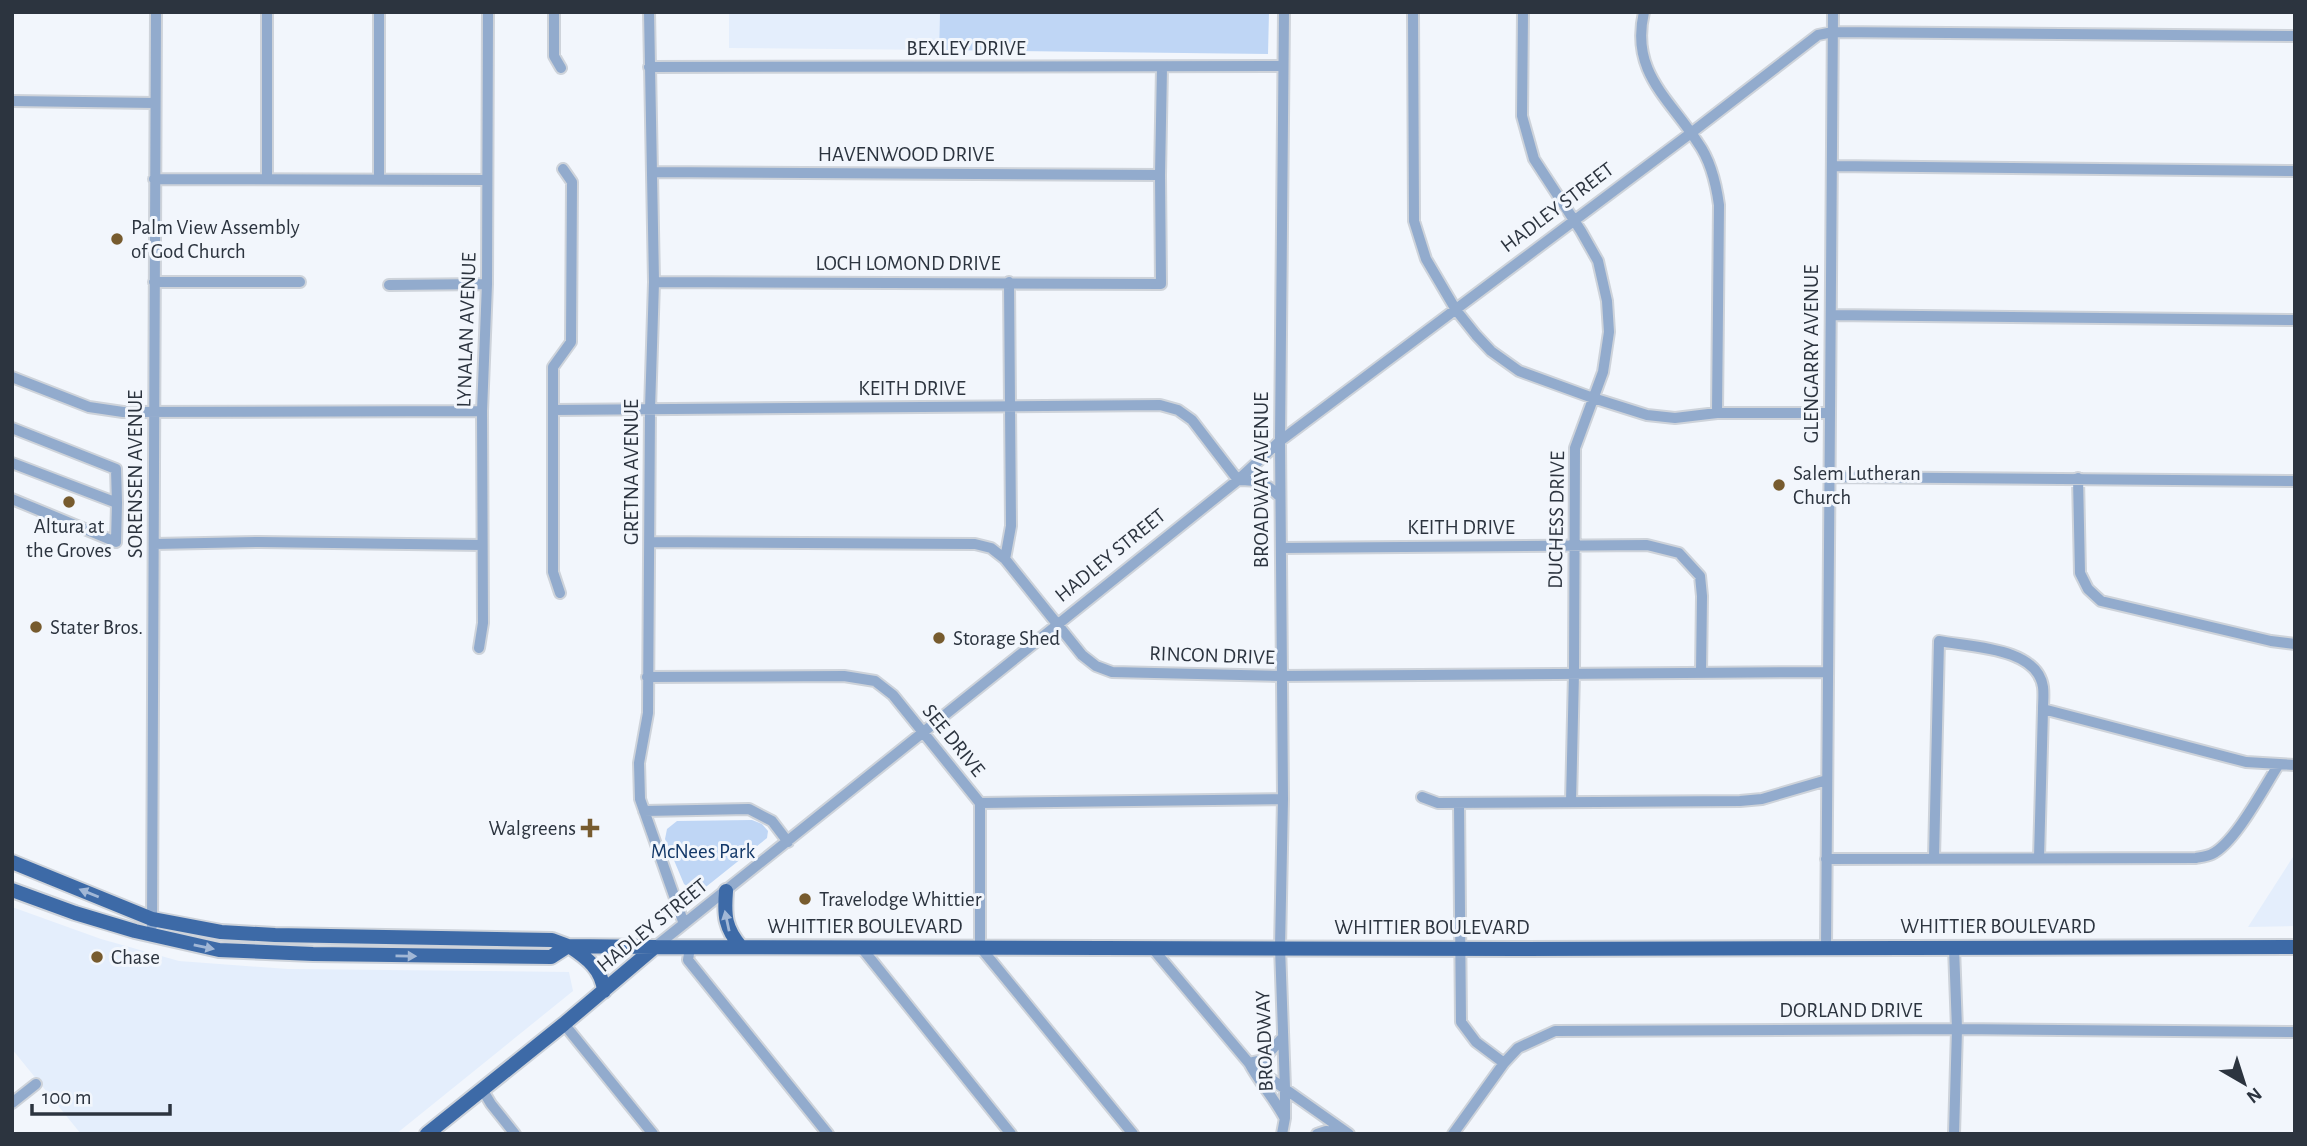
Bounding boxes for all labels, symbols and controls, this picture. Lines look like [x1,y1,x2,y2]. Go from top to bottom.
street label: BEXLEY DRIVE [906,38,1026,59]
street label: HAVENWOOD DRIVE [818,144,994,165]
street label: HADLEY STREET [1497,158,1618,257]
place label: Palm View Assembly of God Church [131,217,300,262]
marker: Palm View Assembly of God Church [109,231,125,247]
street label: LYNALAN AVENUE [453,252,480,408]
street label: LOCH LOMOND DRIVE [815,253,1001,274]
street label: GLENGARRY AVENUE [1801,265,1822,443]
street label: KEITH DRIVE [858,378,966,399]
street label: SORENSEN AVENUE [125,390,146,558]
street label: BROADWAY AVENUE [1251,392,1272,568]
street label: GRETNA AVENUE [621,399,642,545]
street label: DUCHESS DRIVE [1545,451,1568,589]
place label: Salem Lutheran Church [1793,463,1921,508]
marker: Salem Lutheran Church [1771,477,1787,493]
marker: Altura at the Groves [61,494,77,510]
street label: HADLEY STREET [1051,505,1170,606]
place label: Altura at the Groves [26,516,112,561]
street label: KEITH DRIVE [1407,517,1515,538]
place label: Stater Bros. [50,617,143,638]
marker: Stater Bros. [28,619,44,635]
place label: Storage Shed [953,628,1060,649]
marker: Storage Shed [931,630,947,646]
street label: RINCON DRIVE [1149,643,1275,668]
street label: SEE DRIVE [918,700,989,780]
place label: Walgreens [489,818,576,839]
marker: Walgreens [582,820,598,836]
park label: McNees Park [651,841,756,862]
street label: HADLEY STREET [593,875,712,976]
one-way arrow [78,888,99,899]
place label: Travelodge Whittier [819,889,982,910]
marker: Travelodge Whittier [797,891,813,907]
one-way arrow [721,910,732,932]
street label: WHITTIER BOULEVARD [767,916,963,937]
street label: WHITTIER BOULEVARD [1900,916,2096,937]
street label: WHITTIER BOULEVARD [1334,917,1530,938]
one-way arrow [193,941,215,952]
place label: Chase [111,947,160,968]
marker: Chase [89,949,105,965]
one-way arrow [395,950,417,961]
street label: BROADWAY [1252,990,1277,1092]
street label: DORLAND DRIVE [1779,1000,1923,1021]
north arrow [2209,1048,2279,1118]
scale bar [32,1072,170,1116]
text: N [2243,1084,2265,1107]
text: 100 m [42,1087,92,1108]

